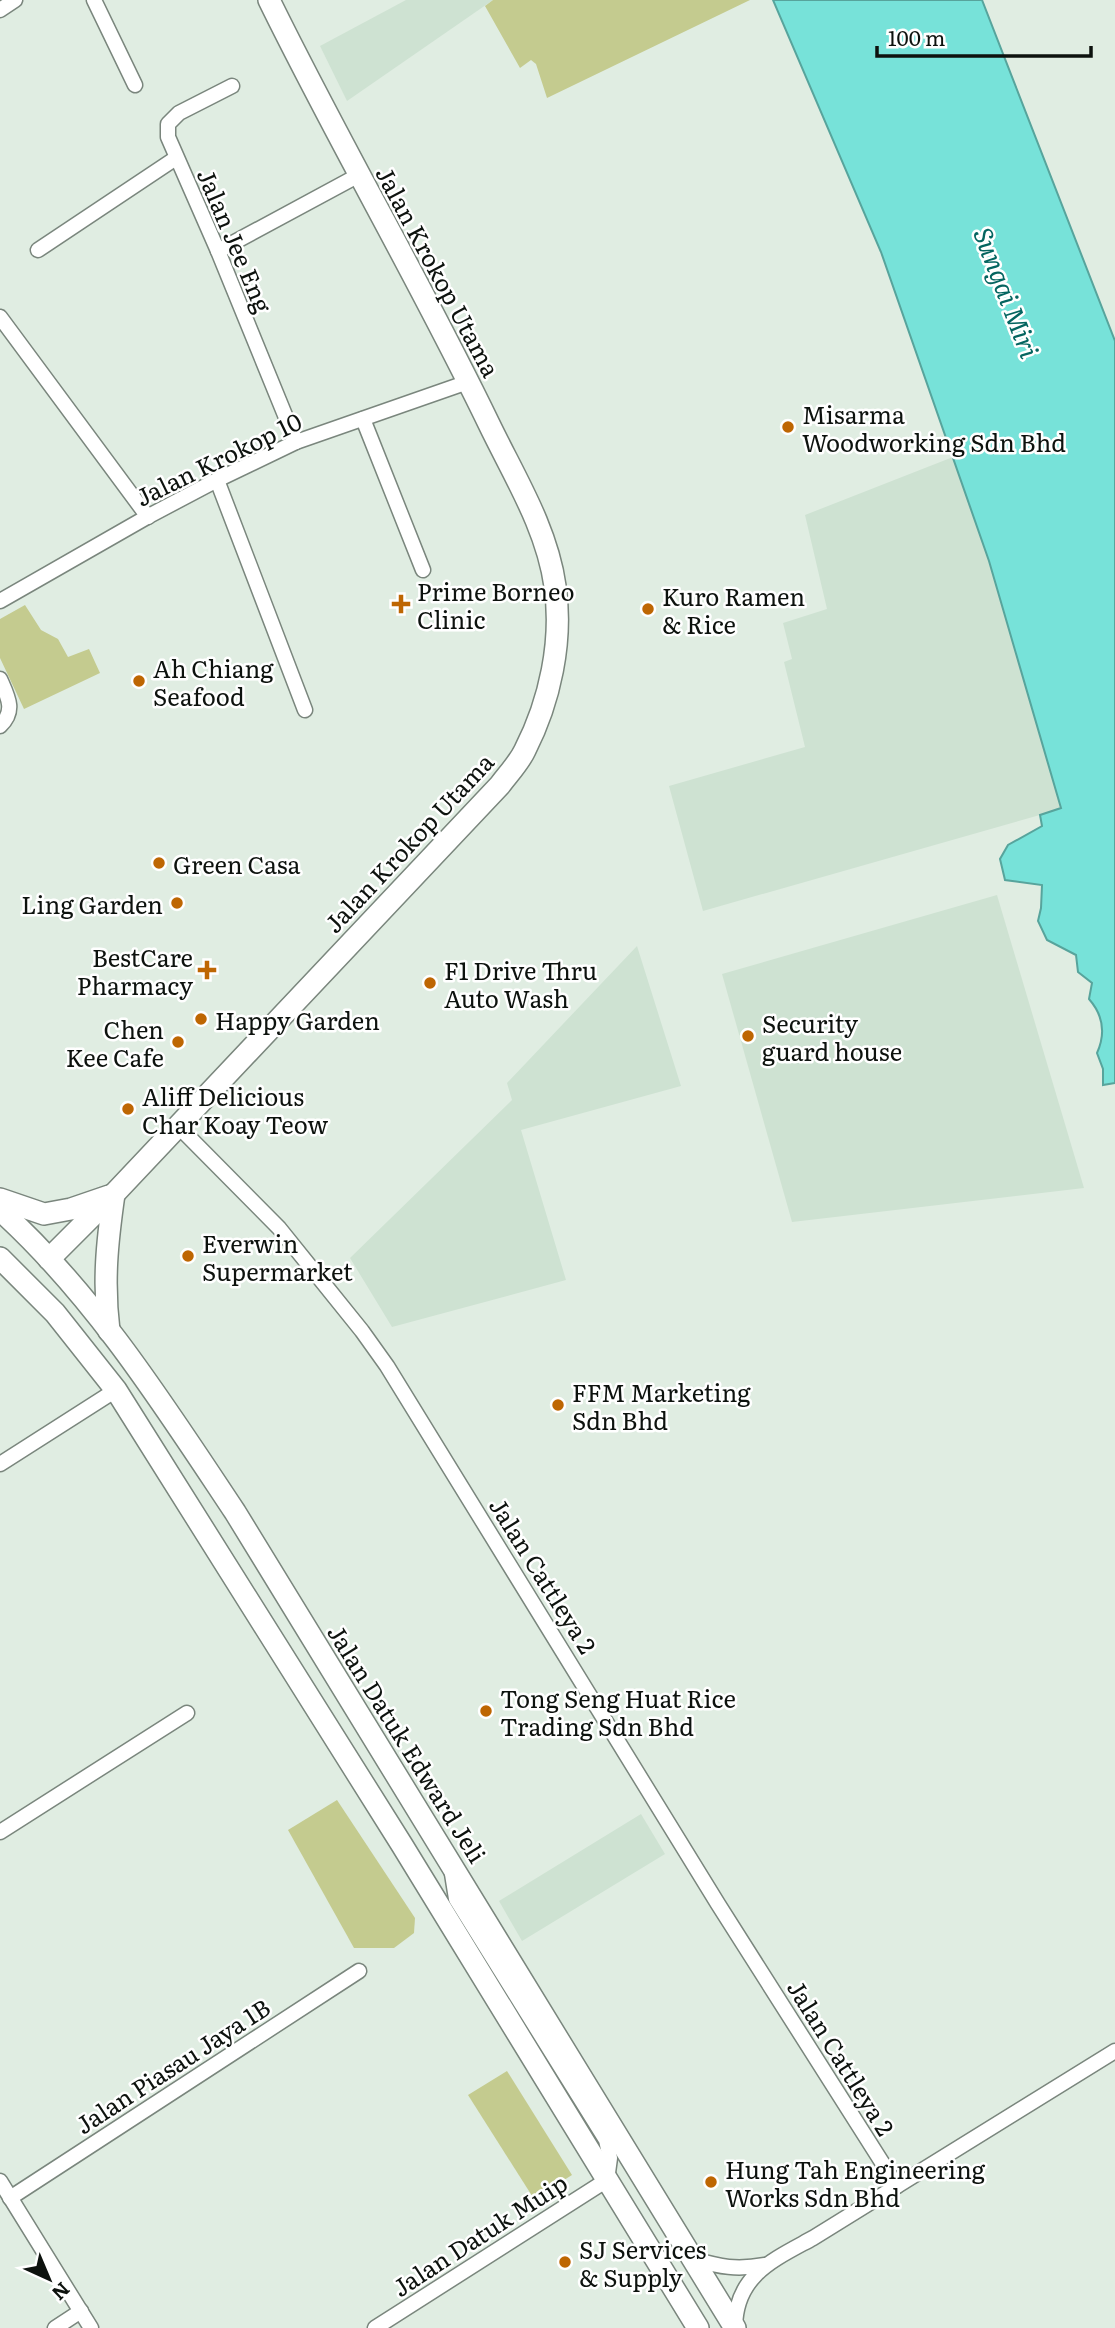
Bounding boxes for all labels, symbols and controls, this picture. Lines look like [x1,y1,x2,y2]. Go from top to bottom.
scale bar [877,14,1090,58]
text: 100 m [888,21,945,52]
street label: Jalan Krokop Utama [369,159,509,383]
street label: Jalan Jee Eng [190,163,282,318]
water label: Sungai Miri [965,221,1051,363]
place label: Misarma Woodworking Sdn Bhd [802,396,1066,459]
street label: Jalan Krokop 10 [129,403,307,513]
marker: Misarma Woodworking Sdn Bhd [780,419,796,435]
place label: Prime Borneo Clinic [417,573,574,636]
place label: Kuro Ramen & Rice [662,578,805,641]
marker: Prime Borneo Clinic [391,594,411,614]
marker: Kuro Ramen & Rice [640,601,656,617]
place label: Ah Chiang Seafood [153,650,274,713]
marker: Ah Chiang Seafood [131,673,147,689]
street label: Jalan Krokop Utama [315,744,501,940]
place label: Green Casa [173,846,301,881]
marker: Green Casa [151,855,167,871]
place label: Ling Garden [21,886,163,921]
marker: Ling Garden [169,895,185,911]
place label: BestCare Pharmacy [77,939,193,1002]
place label: F1 Drive Thru Auto Wash [444,952,597,1015]
marker: BestCare Pharmacy [199,962,215,978]
marker: F1 Drive Thru Auto Wash [422,975,438,991]
place label: Happy Garden [215,1002,380,1037]
place label: Security guard house [762,1005,902,1068]
place label: Chen Kee Cafe [66,1011,164,1074]
marker: Happy Garden [193,1011,209,1027]
marker: Security guard house [740,1028,756,1044]
marker: Chen Kee Cafe [170,1034,186,1050]
place label: Aliff Delicious Char Koay Teow [142,1078,329,1141]
marker: Aliff Delicious Char Koay Teow [120,1101,136,1117]
place label: Everwin Supermarket [202,1225,353,1288]
marker: Everwin Supermarket [180,1248,196,1264]
place label: FFM Marketing Sdn Bhd [572,1374,751,1437]
marker: FFM Marketing Sdn Bhd [550,1397,566,1413]
street label: Jalan Cattleya 2 [482,1490,606,1660]
street label: Jalan Datuk Edward Jeli [320,1617,496,1869]
place label: Tong Seng Huat Rice Trading Sdn Bhd [500,1680,736,1743]
marker: Tong Seng Huat Rice Trading Sdn Bhd [478,1703,494,1719]
street label: Jalan Cattleya 2 [780,1972,904,2142]
street label: Jalan Piasau Jaya 1B [68,1989,276,2141]
place label: Hung Tah Engineering Works Sdn Bhd [725,2151,986,2214]
street label: Jalan Datuk Muip [385,2164,573,2304]
marker: Hung Tah Engineering Works Sdn Bhd [703,2174,719,2190]
place label: SJ Services & Supply [579,2231,706,2294]
north arrow [14,2244,84,2314]
marker: SJ Services & Supply [557,2254,573,2270]
text: N [46,2276,77,2308]

